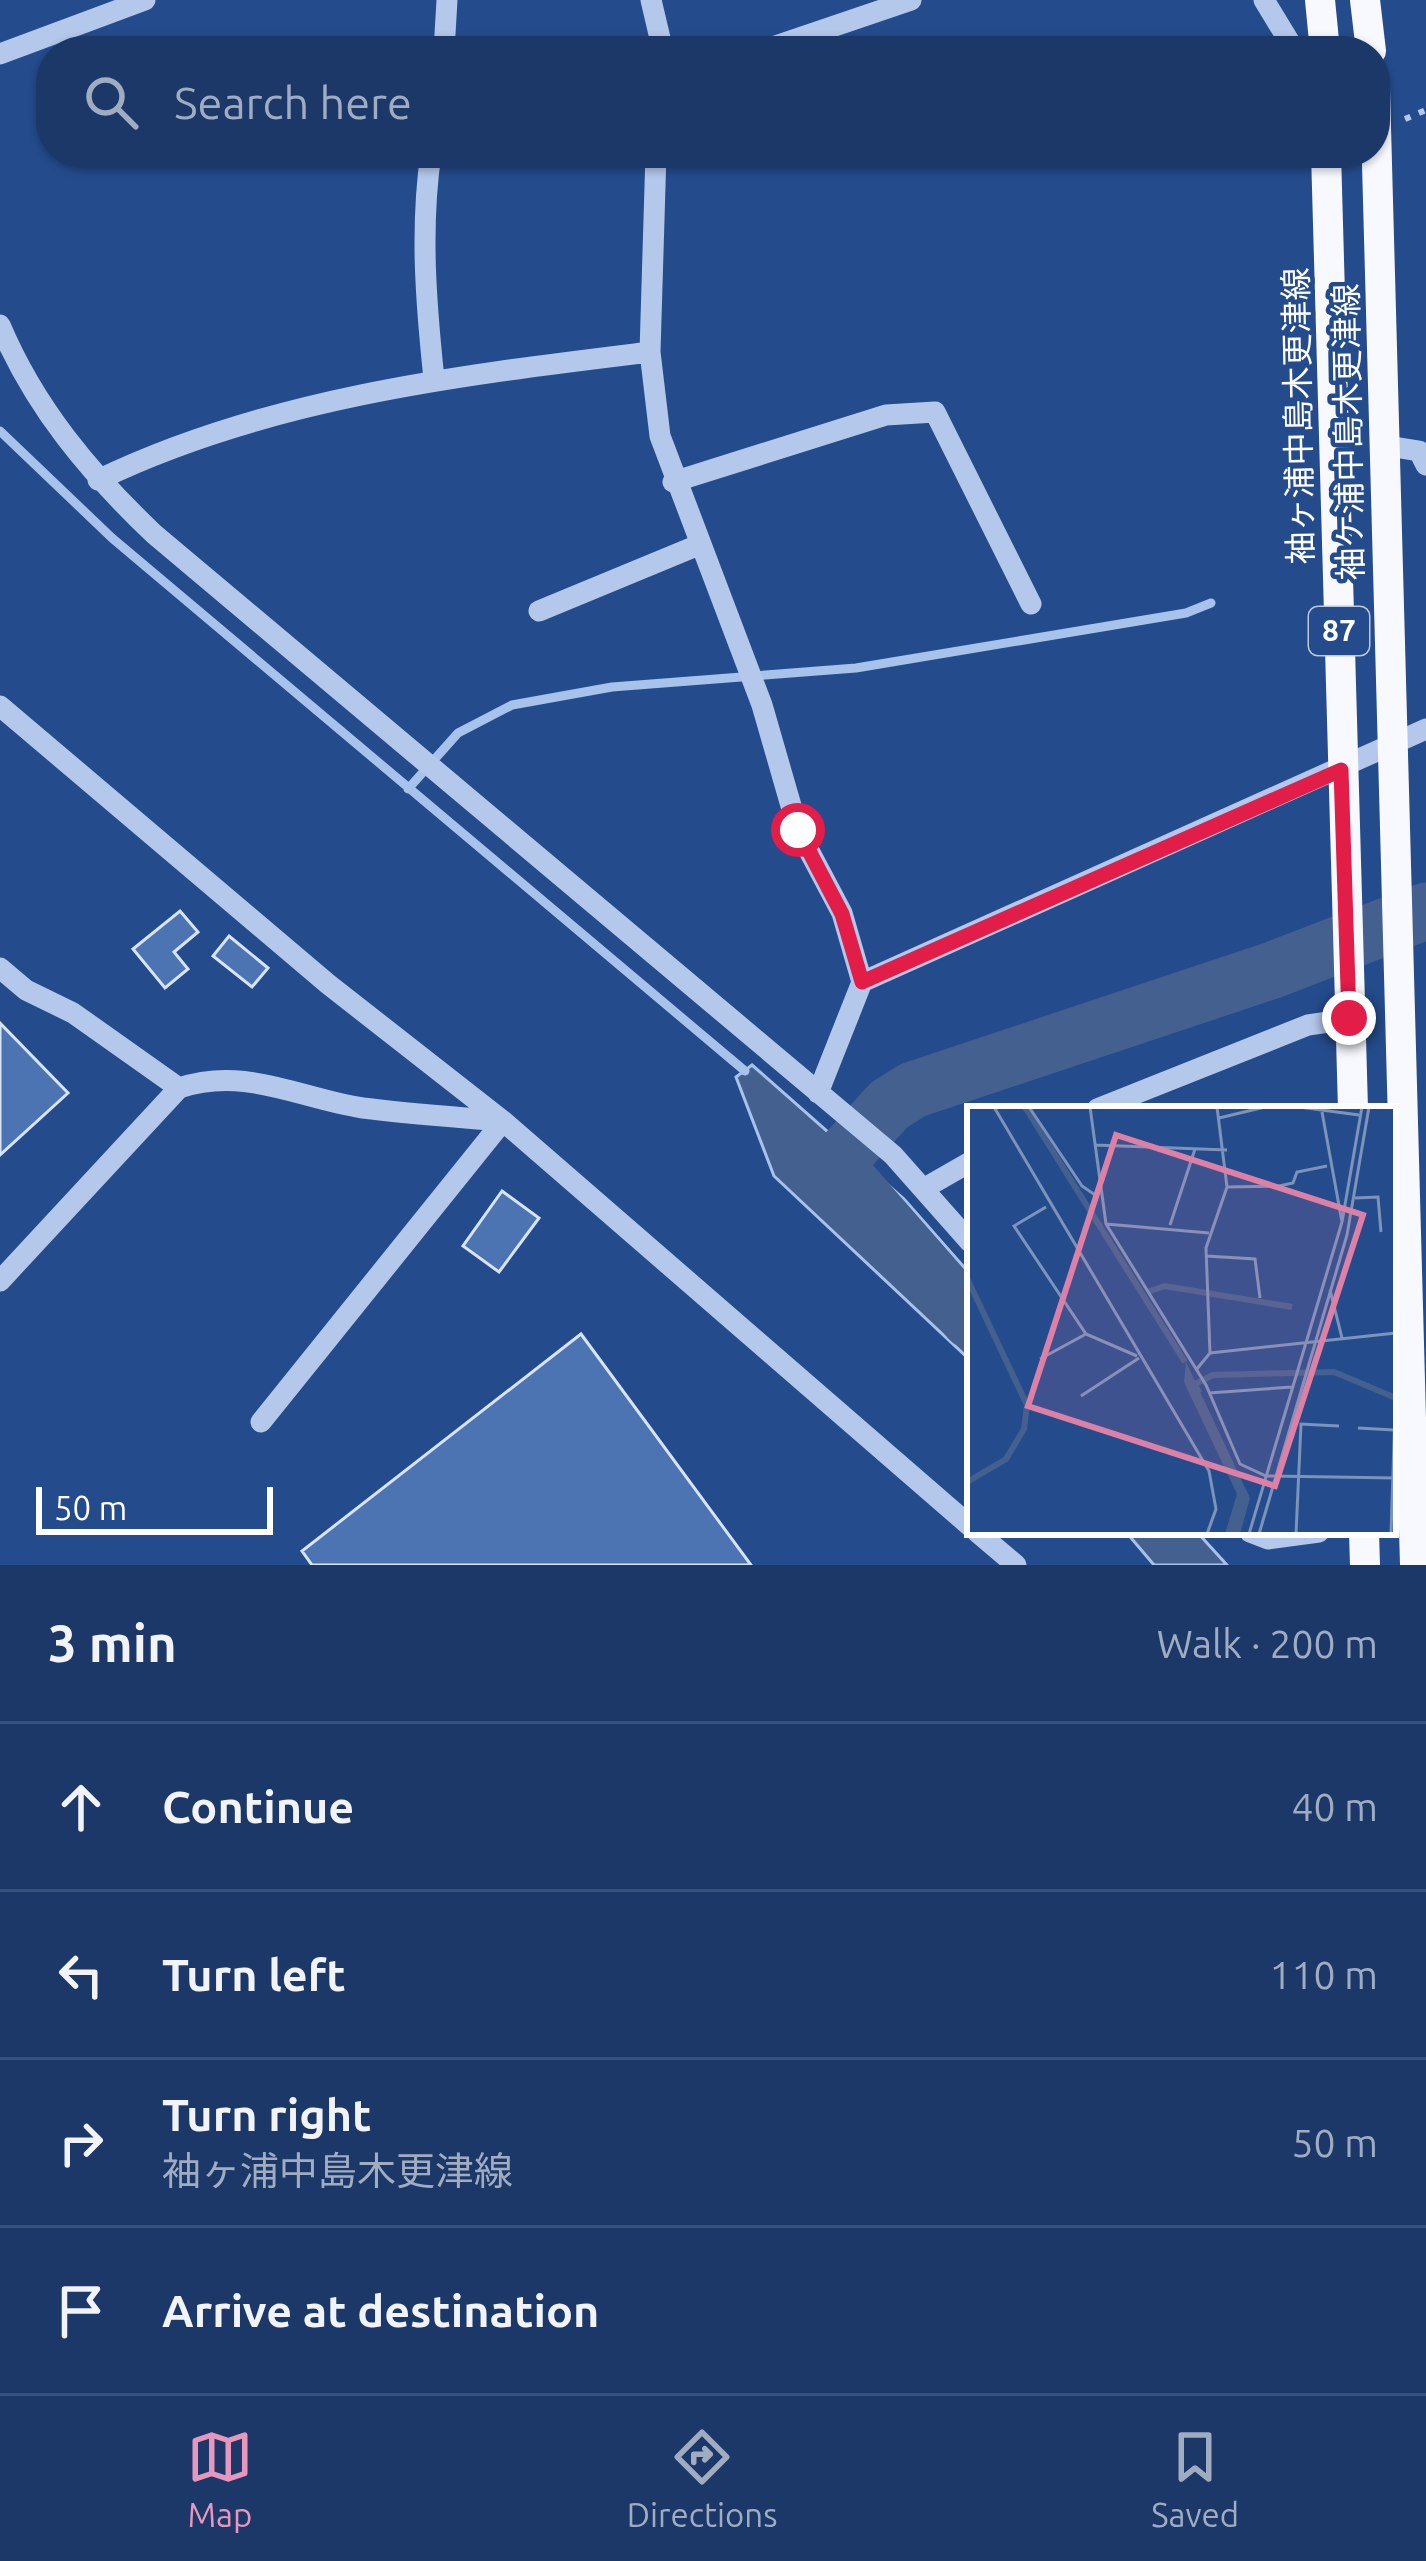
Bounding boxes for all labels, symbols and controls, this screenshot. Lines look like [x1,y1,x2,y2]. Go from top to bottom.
search box [36,36,1390,168]
icon: search [78,69,144,135]
text: Search here [174,77,412,128]
street label: 袖ヶ浦中島木更津線 [1276,267,1319,565]
street label: 袖ケ浦中島木更津線 [1326,283,1369,581]
road number: 87 [1309,607,1369,655]
route start [771,803,825,857]
route end [1322,991,1376,1045]
inset map [967,1106,1396,1535]
scale bar [36,1481,273,1534]
text: 50 m [54,1489,127,1526]
text: 3 min [48,1614,177,1672]
text: Walk · 200 m [1157,1622,1378,1665]
icon: ahead [48,1774,114,1840]
text: Continue [162,1781,354,1832]
text: 40 m [1291,1785,1378,1828]
icon: left [48,1942,114,2008]
text: Turn left [162,1949,346,2000]
text: 110 m [1269,1953,1378,1996]
text: Turn right [162,2089,371,2140]
icon: right [48,2110,114,2176]
text: 50 m [1291,2121,1378,2164]
text: 袖ヶ浦中島木更津線 [162,2149,513,2192]
icon: arrive [48,2278,114,2344]
text: Arrive at destination [162,2285,599,2336]
tab: Map [187,2424,253,2533]
tab: Directions [627,2424,777,2533]
tab: Saved [1151,2424,1239,2533]

